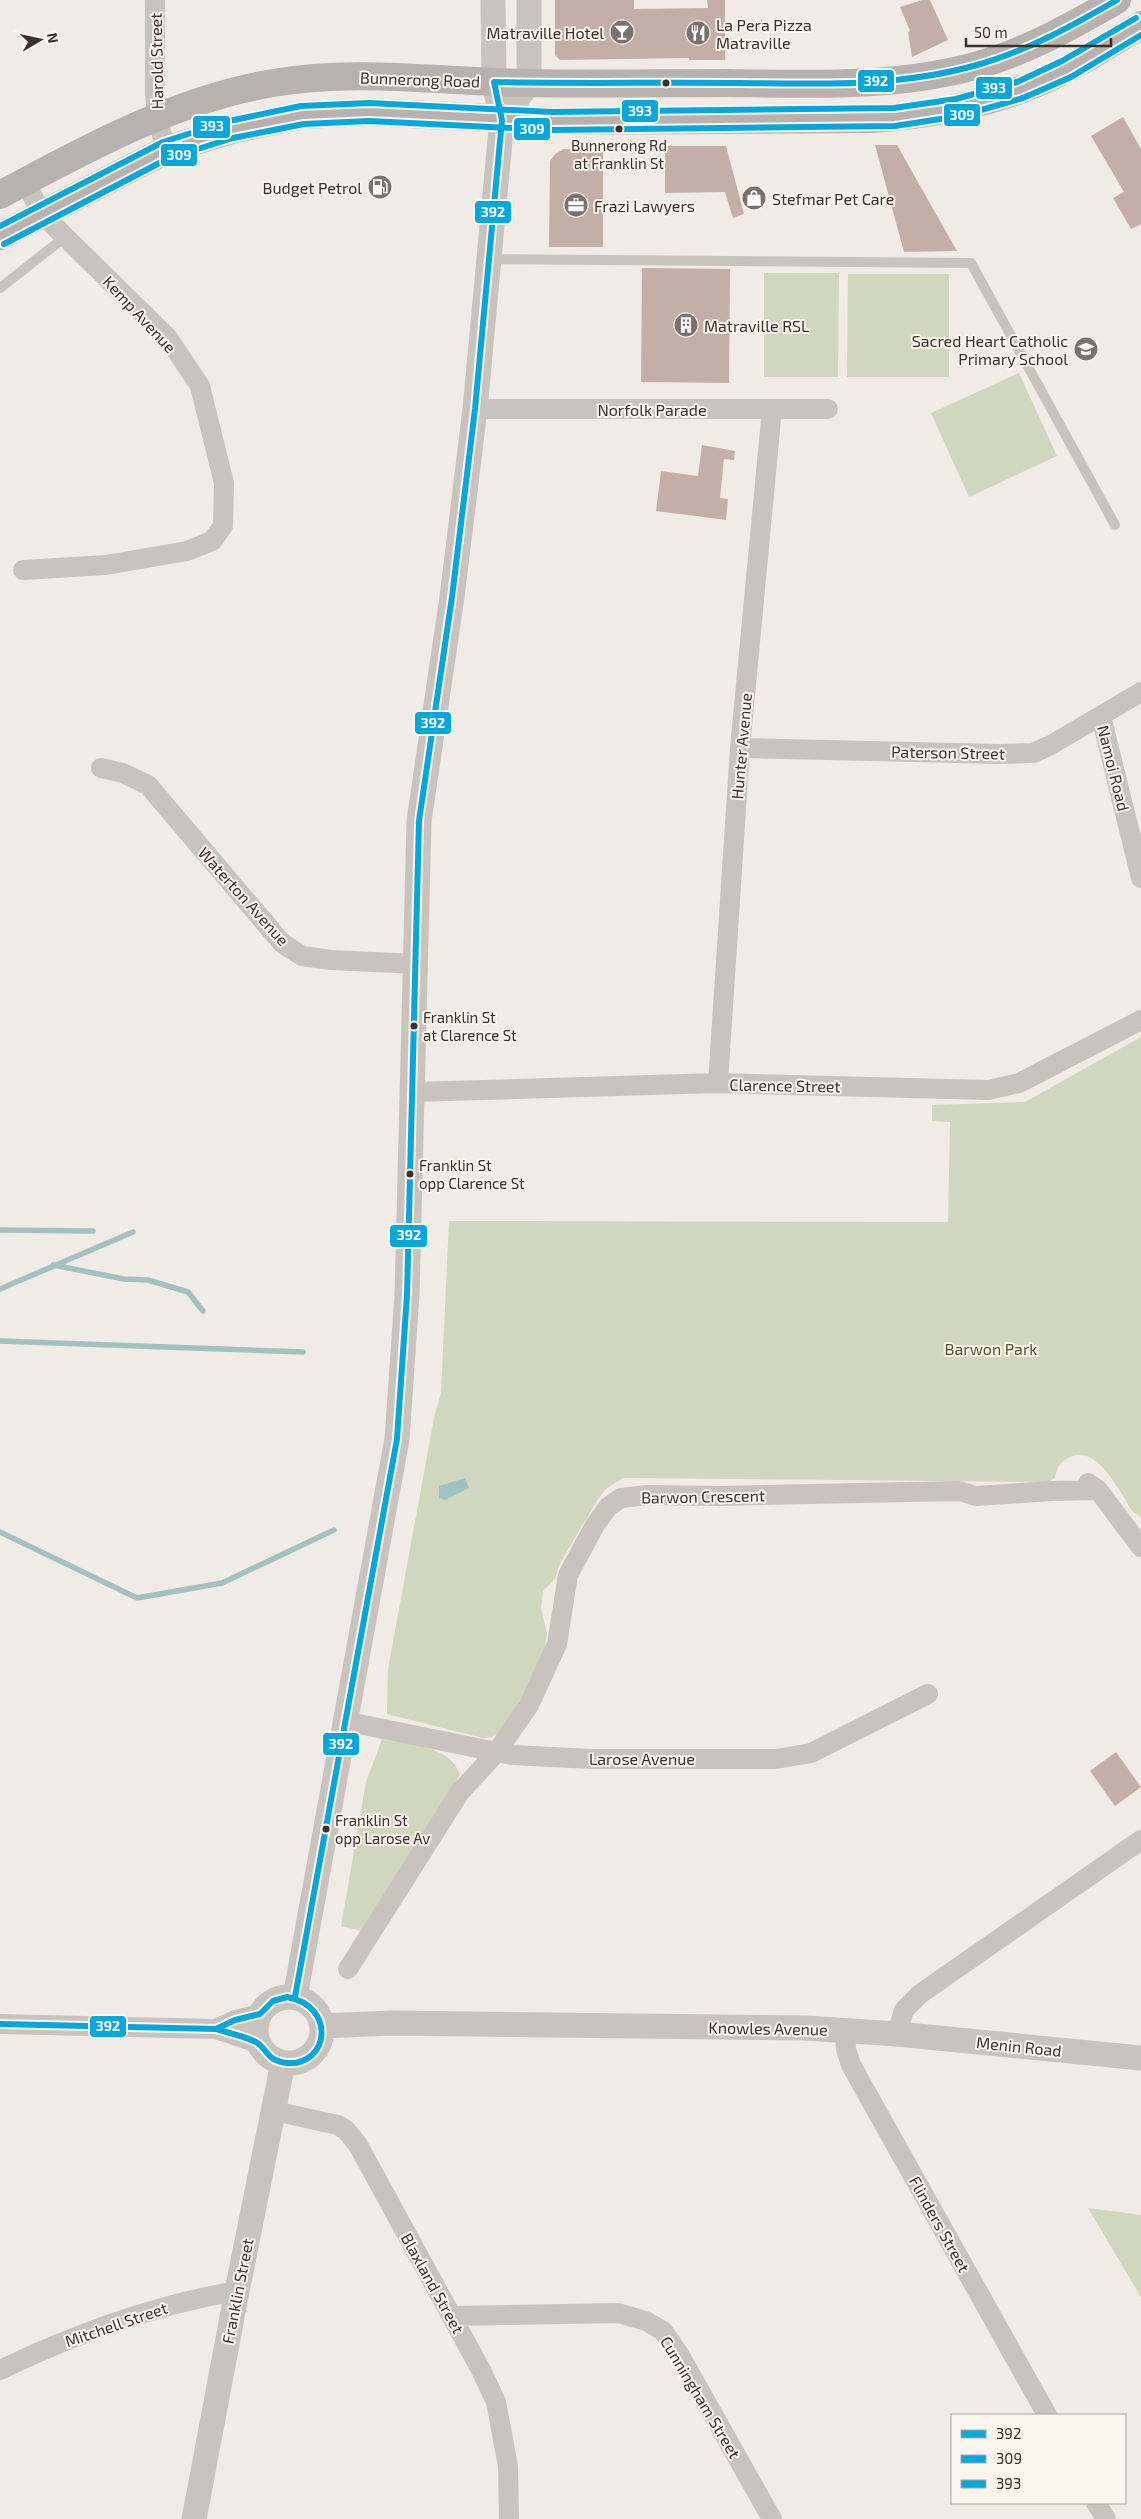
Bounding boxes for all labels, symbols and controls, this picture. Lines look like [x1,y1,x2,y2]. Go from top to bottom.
street label: Harold Street [146,12,166,110]
north arrow [15,15,65,65]
place label: La Pera Pizza Matraville [716,15,812,52]
scale bar [966,15,1111,47]
bar icon: Matraville Hotel [609,19,635,45]
restaurant icon: La Pera Pizza Matraville [685,20,711,46]
place label: Matraville Hotel [487,23,604,42]
text: 50 m [974,23,1008,41]
text: N [44,32,63,44]
street label: Bunnerong Road [360,67,480,91]
line badge: 392 [857,69,895,93]
text: 392 [864,72,888,89]
line badge: 393 [975,76,1013,100]
unlabelled marker [661,78,671,88]
text: 393 [982,79,1006,96]
line badge: 393 [621,99,659,123]
text: 393 [628,102,652,119]
line badge: 309 [943,103,981,127]
text: 309 [949,106,975,123]
line badge: 393 [192,115,231,139]
text: 393 [200,117,224,134]
line badge: 309 [513,117,551,141]
text: 309 [519,120,545,137]
marker: Bunnerong Rd at Franklin St [614,124,624,134]
place label: Bunnerong Rd at Franklin St [571,136,667,172]
line badge: 309 [160,143,198,167]
text: 309 [166,146,192,163]
fuel station icon: Budget Petrol [367,174,393,200]
place label: Budget Petrol [263,178,362,197]
shop icon: Stefmar Pet Care [741,185,767,211]
place label: Stefmar Pet Care [772,189,894,208]
office icon: Frazi Lawyers [563,192,589,218]
place label: Frazi Lawyers [594,196,695,215]
line badge: 392 [474,200,512,224]
text: 392 [481,203,505,220]
street label: Kemp Avenue [100,272,180,356]
building icon: Matraville RSL [673,312,699,338]
place label: Matraville RSL [704,316,809,335]
place label: Sacred Heart Catholic Primary School [912,331,1068,368]
school or university icon: Sacred Heart Catholic Primary School [1073,336,1099,362]
street label: Norfolk Parade [597,400,707,419]
street label: Hunter Avenue [727,692,755,800]
line badge: 392 [414,711,452,735]
text: 392 [421,714,445,731]
street label: Namoi Road [1094,723,1134,813]
street label: Paterson Street [891,742,1005,762]
street label: Waterton Avenue [195,843,293,949]
place label: Franklin St at Clarence St [423,1008,517,1044]
marker: Franklin St at Clarence St [409,1021,419,1031]
street label: Clarence Street [729,1075,841,1095]
place label: Franklin St opp Clarence St [419,1156,525,1192]
marker: Franklin St opp Clarence St [405,1169,415,1179]
line badge: 392 [389,1224,428,1248]
text: 392 [397,1226,421,1243]
park label: Barwon Park [945,1339,1037,1358]
street label: Barwon Crescent [641,1485,765,1507]
line badge: 392 [322,1732,360,1756]
text: 392 [329,1735,353,1752]
street label: Larose Avenue [589,1749,695,1768]
place label: Franklin St opp Larose Av [335,1811,430,1847]
marker: Franklin St opp Larose Av [321,1824,331,1834]
line badge: 392 [89,2015,127,2038]
text: 392 [96,2017,120,2034]
street label: Knowles Avenue [708,2017,828,2039]
street label: Menin Road [975,2032,1063,2060]
street label: Flinders Street [906,2173,974,2275]
street label: Blaxland Street [398,2229,468,2337]
street label: Franklin Street [217,2237,257,2345]
street label: Mitchell Street [62,2298,170,2350]
street label: Cunningham Street [657,2332,745,2462]
legend [951,2414,1126,2504]
text: 392 [996,2424,1021,2442]
text: 309 [996,2449,1022,2467]
text: 393 [996,2474,1021,2492]

